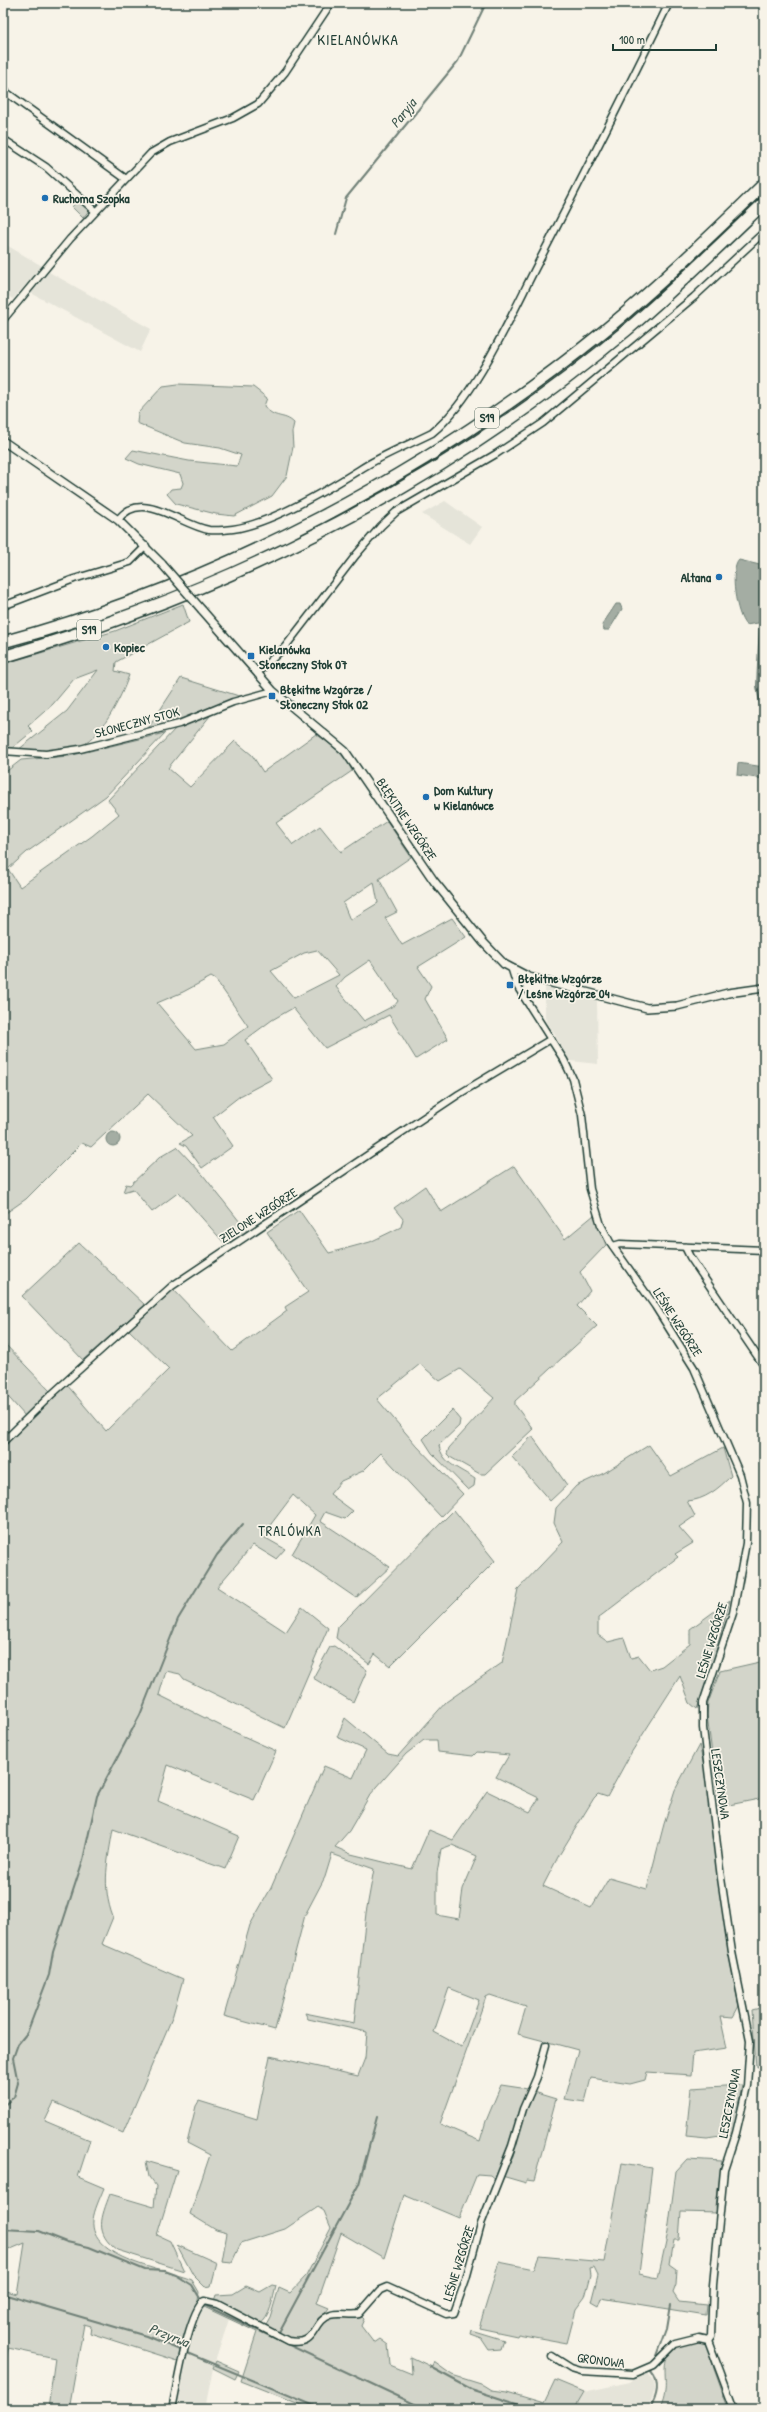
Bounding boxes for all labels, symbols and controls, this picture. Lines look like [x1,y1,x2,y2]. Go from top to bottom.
scale bar [613,26,716,52]
district label: KIELANÓWKA [317,29,399,50]
text: 100 m [619,31,645,48]
water label: Paryja [385,93,422,132]
place label: Ruchoma Szopka [53,189,131,208]
marker: Ruchoma Szopka [40,193,50,203]
road number: S19 [475,408,499,428]
place label: Altana [681,568,712,586]
marker: Altana [714,572,724,582]
road number: S19 [77,620,101,640]
place label: Kopiec [114,638,146,657]
place label: Kielanówka Słoneczny Stok 07 [259,640,348,674]
marker: Kopiec [101,642,111,652]
marker: Kielanówka Słoneczny Stok 07 [246,651,256,661]
place label: Błękitne Wzgórze / Słoneczny Stok 02 [280,680,373,714]
marker: Błękitne Wzgórze / Słoneczny Stok 02 [267,691,277,701]
street label: SŁONECZNY STOK [93,702,182,742]
street label: BŁĘKITNE WZGÓRZE [373,774,441,864]
place label: Dom Kultury w Kielanówce [434,781,495,814]
marker: Dom Kultury w Kielanówce [421,792,431,802]
place label: Błękitne Wzgórze / Leśne Wzgórze 04 [518,969,610,1003]
marker: Błękitne Wzgórze / Leśne Wzgórze 04 [505,980,515,990]
street label: ZIELONE WZGÓRZE [216,1183,301,1247]
street label: LEŚNE WZGÓRZE [649,1284,707,1360]
district label: TRALÓWKA [258,1521,322,1540]
street label: LEŚNE WZGÓRZE [691,1600,731,1680]
street label: LESZCZYNOWA [707,1748,735,1821]
street label: LESZCZYNOWA [713,2066,745,2140]
street label: LEŚNE WZGÓRZE [438,2223,478,2303]
water label: Przyrwa [146,2318,193,2353]
street label: GRONOWA [576,2348,626,2372]

